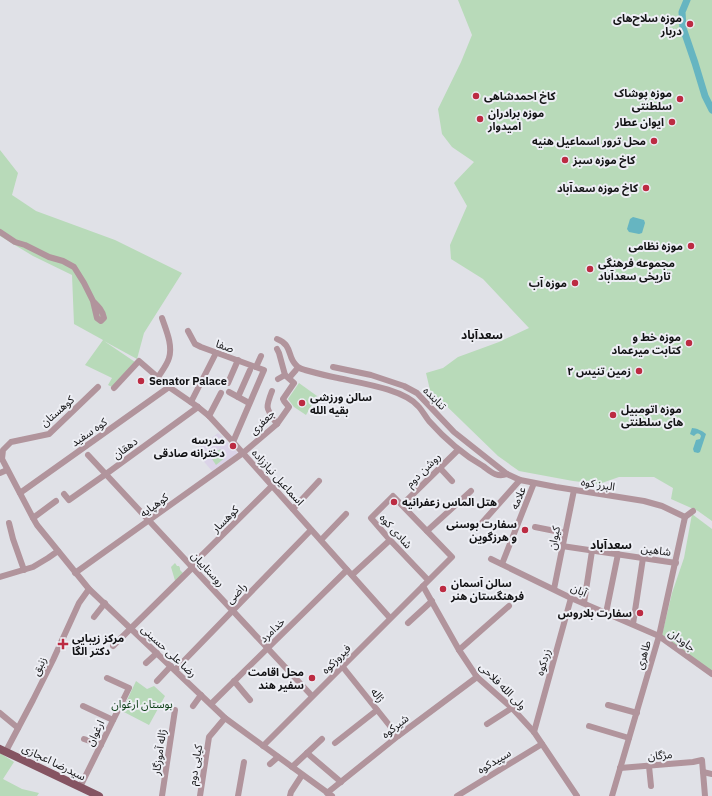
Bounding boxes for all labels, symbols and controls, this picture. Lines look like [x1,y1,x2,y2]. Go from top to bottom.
place label: موزه سلاح‌های دربار [613,11,682,38]
marker: موزه سلاح‌های دربار [685,19,695,29]
place label: موزه پوشاک سلطنتی [614,86,672,113]
place label: کاخ احمدشاهی [484,89,557,104]
marker: کاخ احمدشاهی [471,91,481,101]
marker: موزه پوشاک سلطنتی [675,94,685,104]
place label: موزه برادران امیدوار [487,106,544,133]
marker: موزه برادران امیدوار [475,114,485,124]
place label: ایوان عطار [614,115,664,129]
marker: ایوان عطار [667,117,677,127]
place label: محل ترور اسماعیل هنیه [532,134,646,148]
marker: محل ترور اسماعیل هنیه [649,136,659,146]
place label: کاخ موزه سبز [572,153,636,168]
marker: کاخ موزه سبز [560,155,570,165]
place label: کاخ موزه سعدآباد [557,181,639,196]
marker: کاخ موزه سعدآباد [641,183,651,193]
place label: موزه نظامی [628,239,683,253]
marker: موزه نظامی [686,241,696,251]
place label: مجموعه فرهنگی تاریخی سعدآباد [598,256,675,283]
marker: مجموعه فرهنگی تاریخی سعدآباد [585,264,595,274]
place label: موزه آب [529,276,567,290]
marker: موزه آب [570,278,580,288]
district label: سعدآباد [461,327,503,342]
place label: موزه خط و کتابت میرعماد [612,330,682,357]
street label: صفا [214,336,236,356]
marker: موزه خط و کتابت میرعماد [684,338,694,348]
place label: زمین تنیس ۲ [567,364,631,378]
marker: زمین تنیس ۲ [634,366,644,376]
place label: Senator Palace [149,374,227,388]
marker: Senator Palace [136,376,146,386]
street label: تنابنده [420,383,450,413]
place label: سالن ورزشی بقیه الله [310,390,372,417]
street label: کوهستان [37,392,77,429]
marker: سالن ورزشی بقیه الله [297,398,307,408]
place label: موزه اتومبیل های سلطنتی [621,402,683,429]
street label: جعفری [246,406,278,438]
marker: موزه اتومبیل های سلطنتی [608,410,618,420]
street label: کوه سفید [68,414,110,449]
place label: مدرسه دخترانه صادقی [154,433,225,460]
street label: دهقان [110,434,140,462]
marker: مدرسه دخترانه صادقی [228,441,238,451]
street label: اسماعیل نیاززاده [249,446,307,508]
street label: روشن دوم [403,450,444,491]
street label: البرز کوه [580,474,616,494]
street label: علامه [507,484,529,511]
street label: کوهپایه [137,490,172,521]
place label: هتل الماس زعفرانیه [402,495,497,509]
marker: هتل الماس زعفرانیه [389,497,399,507]
street label: کوهسار [208,502,242,536]
street label: شادی کوه [377,511,416,552]
place label: سفارت بوسنی و هرزگوین [446,517,517,544]
street label: کیوان [545,524,563,551]
marker: سفارت بوسنی و هرزگوین [520,525,530,535]
district label: سعدآباد [590,537,632,552]
street label: شاهین [640,541,672,559]
street label: روستاییان [188,548,228,590]
place label: سالن آسمان فرهنگستان هنر [450,576,525,603]
street label: راضی [222,579,250,607]
street label: آبان [569,580,590,600]
marker: سالن آسمان فرهنگستان هنر [438,584,448,594]
place label: سفارت بلاروس [558,606,632,620]
marker: سفارت بلاروس [635,608,645,618]
street label: خدامرد [256,614,288,645]
street label: رضا علی حسینی [138,622,200,680]
street label: جاودان [666,626,699,655]
place label: مرکز زیبایی دکتر الگا [72,631,124,658]
marker: مرکز زیبایی دکتر الگا [57,638,69,650]
street label: طاهری [632,639,654,671]
street label: فیروزکوه [318,641,354,677]
street label: زردکوه [533,647,553,677]
street label: زنبق [28,654,50,678]
street label: ولی‌ الله فلاحی [476,659,530,713]
place label: محل اقامت سفیر هند [248,665,304,692]
marker: محل اقامت سفیر هند [307,673,317,683]
street label: ژاله [368,685,388,705]
park label: بوستان ارغوان [111,697,173,711]
street label: شیرکوه [379,711,412,741]
street label: ارغوان [83,718,107,748]
street label: ژاله آموزگار [149,728,169,777]
street label: سیدرضا اعجازی [20,741,88,784]
street label: کیایی دوم [185,743,206,787]
street label: سپیدکوه [475,745,514,777]
street label: مژگان [647,747,673,763]

